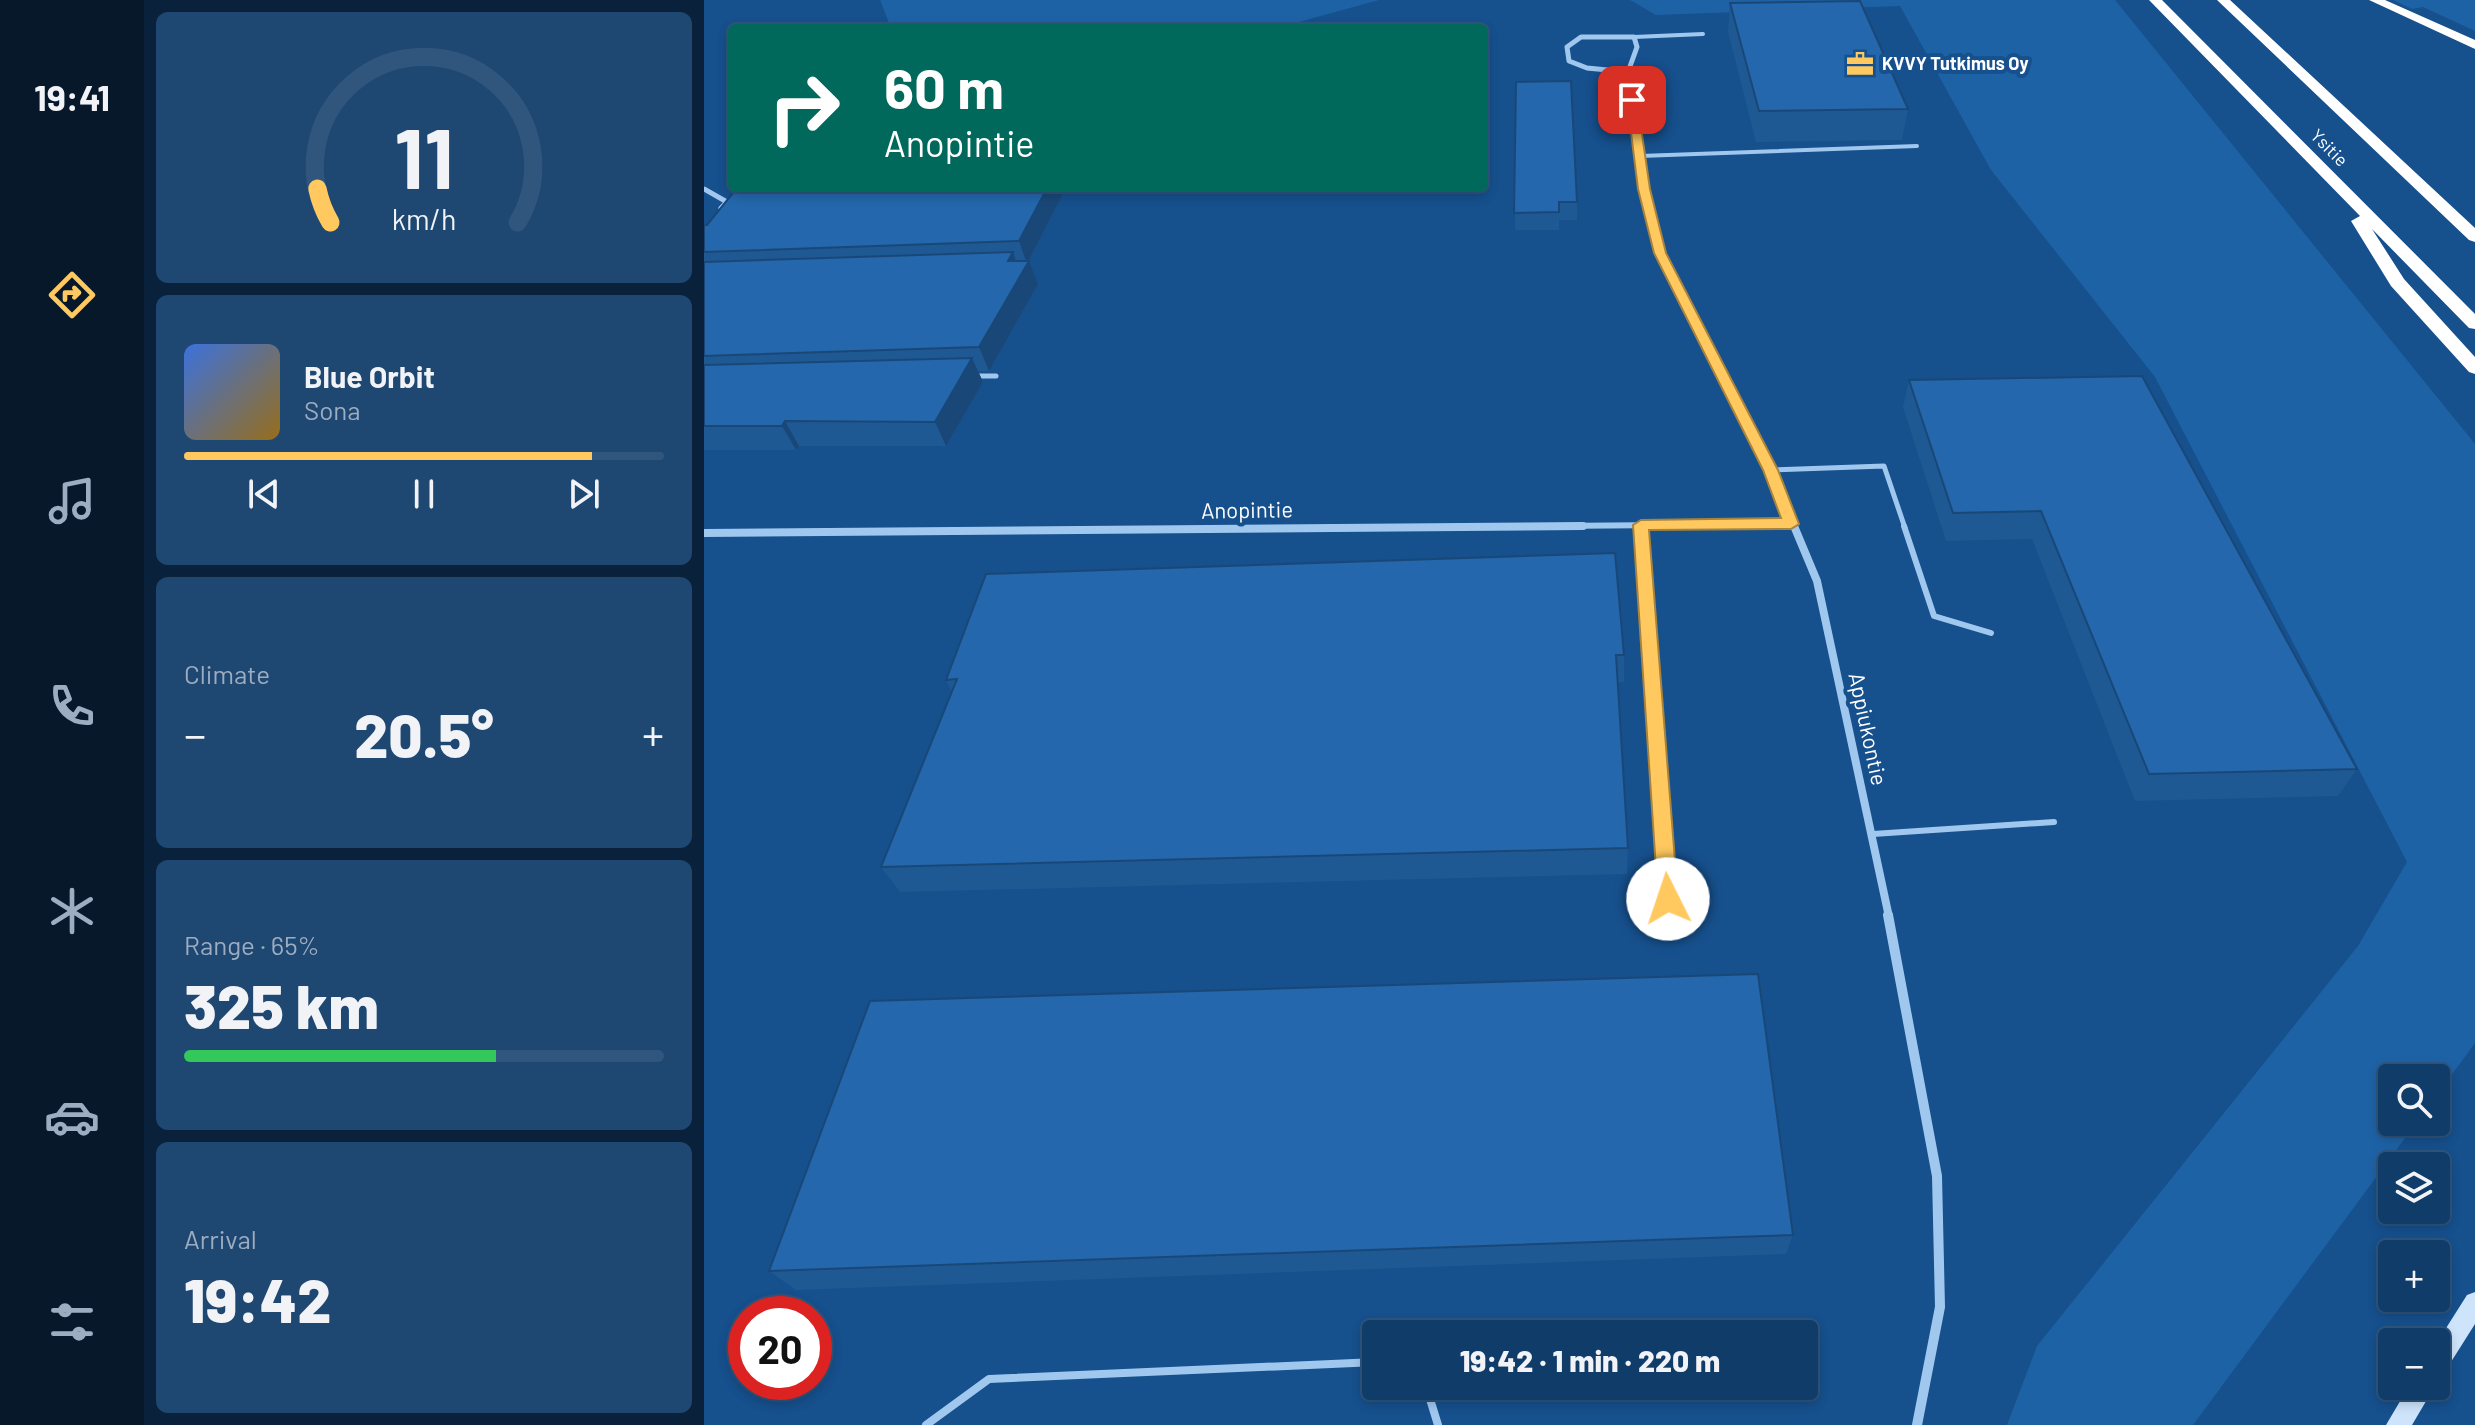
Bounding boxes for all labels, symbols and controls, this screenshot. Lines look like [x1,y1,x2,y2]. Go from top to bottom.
office icon: KVVY Tutkimus Oy [1845,49,1875,79]
place label: KVVY Tutkimus Oy [1882,52,2029,74]
text: 60 m [884,53,1004,120]
icon: right [752,56,856,160]
pin [1598,66,1666,134]
text: 19:41 [34,75,110,118]
icon: arrive [1610,78,1654,122]
text: 11 [394,106,454,206]
text: Anopintie [884,121,1035,164]
street label: Ysitie [2306,124,2353,171]
text: km/h [392,201,456,236]
icon: directions [44,267,100,323]
text: Blue Orbit [304,358,435,394]
text: Sona [304,394,361,425]
icon: previous [242,472,286,516]
icon: pause [402,472,446,516]
icon: next [562,472,606,516]
icon: music [44,473,100,529]
street label: Anopintie [1201,495,1293,523]
text: Climate [184,658,270,689]
street label: Appiukontie [1844,670,1894,788]
icon: phone [44,678,100,734]
text: 20.5° [354,698,494,770]
text: − [184,707,206,760]
text: + [642,707,664,760]
position arrow [1626,857,1710,941]
icon: climate [44,883,100,939]
text: Range · 65% [184,929,320,960]
text: 325 km [184,969,379,1041]
map controls [2378,1064,2450,1400]
button: search [2378,1064,2450,1136]
icon: car [44,1089,100,1145]
button: layers [2378,1152,2450,1224]
text: Arrival [184,1223,257,1254]
button: + [2378,1240,2450,1312]
text: 19:42 [184,1263,331,1335]
icon: filters [44,1294,100,1350]
speed limit sign: 20 [728,1296,832,1400]
button: − [2378,1328,2450,1400]
text: 19:42 · 1 min · 220 m [1460,1342,1720,1378]

